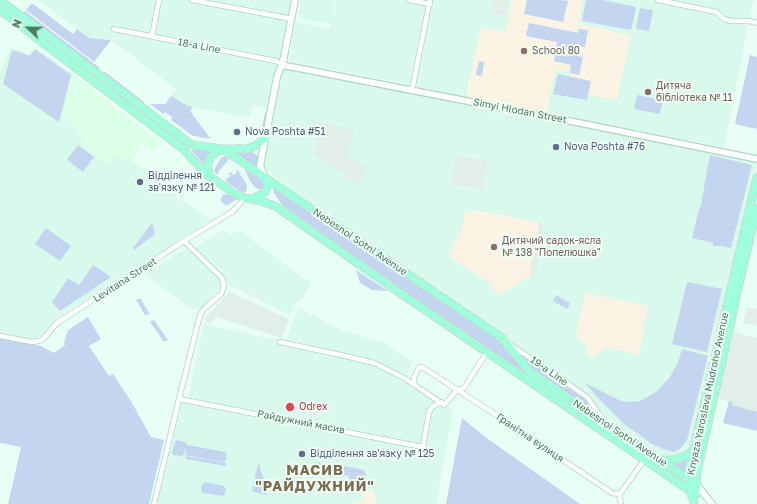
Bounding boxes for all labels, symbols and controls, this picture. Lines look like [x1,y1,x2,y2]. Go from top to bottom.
north arrow [8,8,48,48]
text: N [9,17,24,30]
street label: 18-a Line [177,36,221,56]
place label: School 80 [532,45,580,57]
marker: School 80 [519,46,529,56]
place label: Дитяча бібліотека № 11 [656,80,732,104]
marker: Дитяча бібліотека № 11 [643,87,653,97]
street label: Simyi Hlodan Street [472,96,568,126]
place label: Nova Poshta #51 [245,126,325,138]
marker: Nova Poshta #51 [232,127,242,137]
place label: Nova Poshta #76 [564,141,645,153]
marker: Nova Poshta #76 [551,142,561,152]
place label: Відділення зв'язку № 121 [148,170,215,194]
marker: Відділення зв'язку № 121 [135,177,145,187]
street label: Nebesnoi Sotni Avenue [311,206,409,278]
place label: Дитячий садок-ясла № 138 "Попелюшка" [502,235,601,258]
marker: Дитячий садок-ясла № 138 "Попелюшка" [489,242,499,252]
street label: Levitana Street [91,255,159,305]
street label: Knyaza Yaroslava Mudroho Avenue [685,312,731,476]
street label: 19-a Line [528,354,570,388]
street label: Nebesnoi Sotni Avenue [571,397,669,469]
marker: Odrex [284,401,296,413]
place label: Odrex [299,401,327,413]
street label: Райдужний масив [256,408,346,436]
street label: Гранітна вулиця [494,411,566,465]
place label: Відділення зв'язку № 125 [310,448,434,460]
marker: Відділення зв'язку № 125 [297,449,307,459]
district label: МАСИВ "РАЙДУЖНИЙ" [255,463,375,496]

